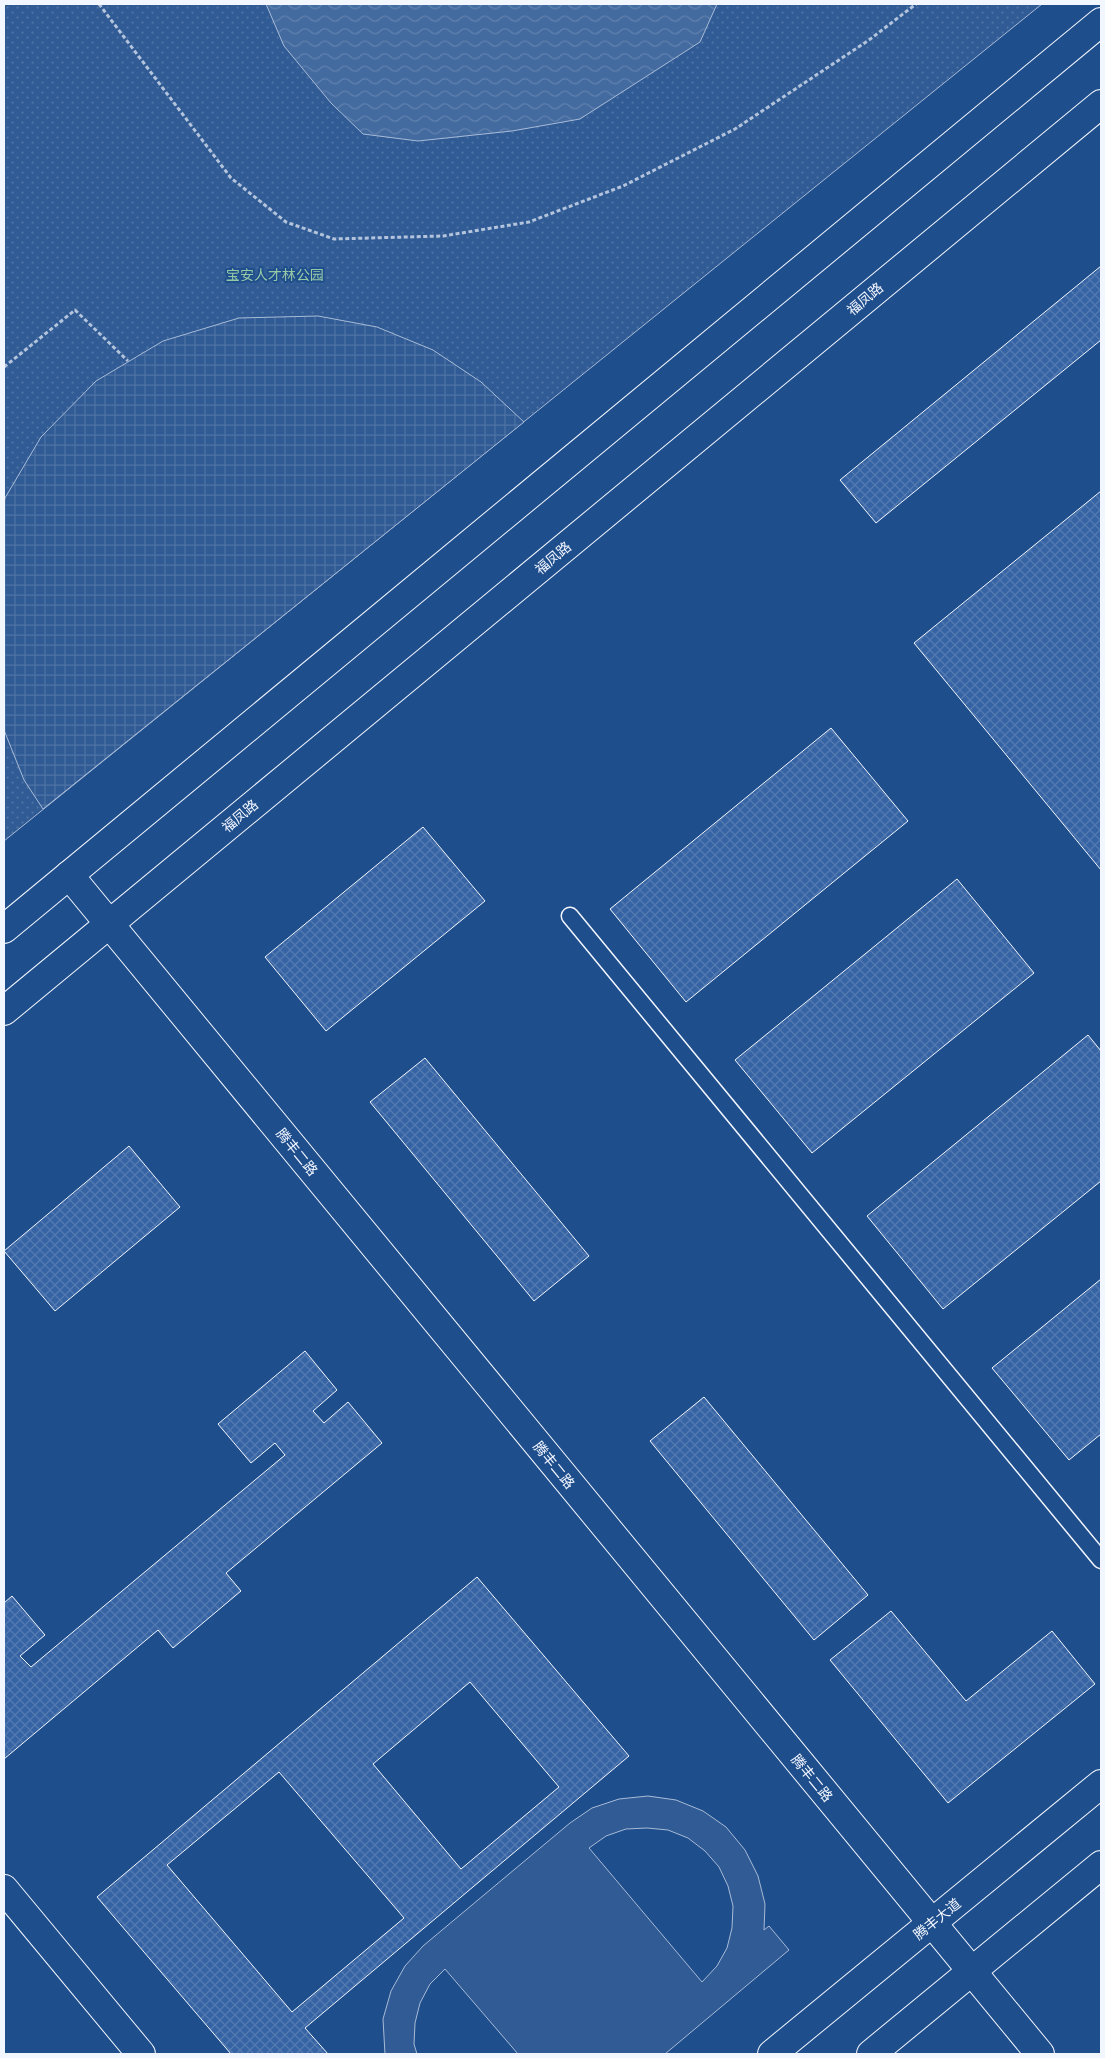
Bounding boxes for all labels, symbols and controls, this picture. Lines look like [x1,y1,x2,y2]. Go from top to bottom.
park label: 宝安人才林公园 [226,267,324,283]
street label: 福凤路 [844,279,886,319]
street label: 福凤路 [532,538,574,578]
street label: 福凤路 [219,796,261,836]
street label: 腾丰二路 [273,1125,321,1179]
street label: 腾丰二路 [530,1438,578,1492]
street label: 腾丰二路 [788,1751,836,1805]
street label: 腾丰大道 [910,1895,964,1943]

